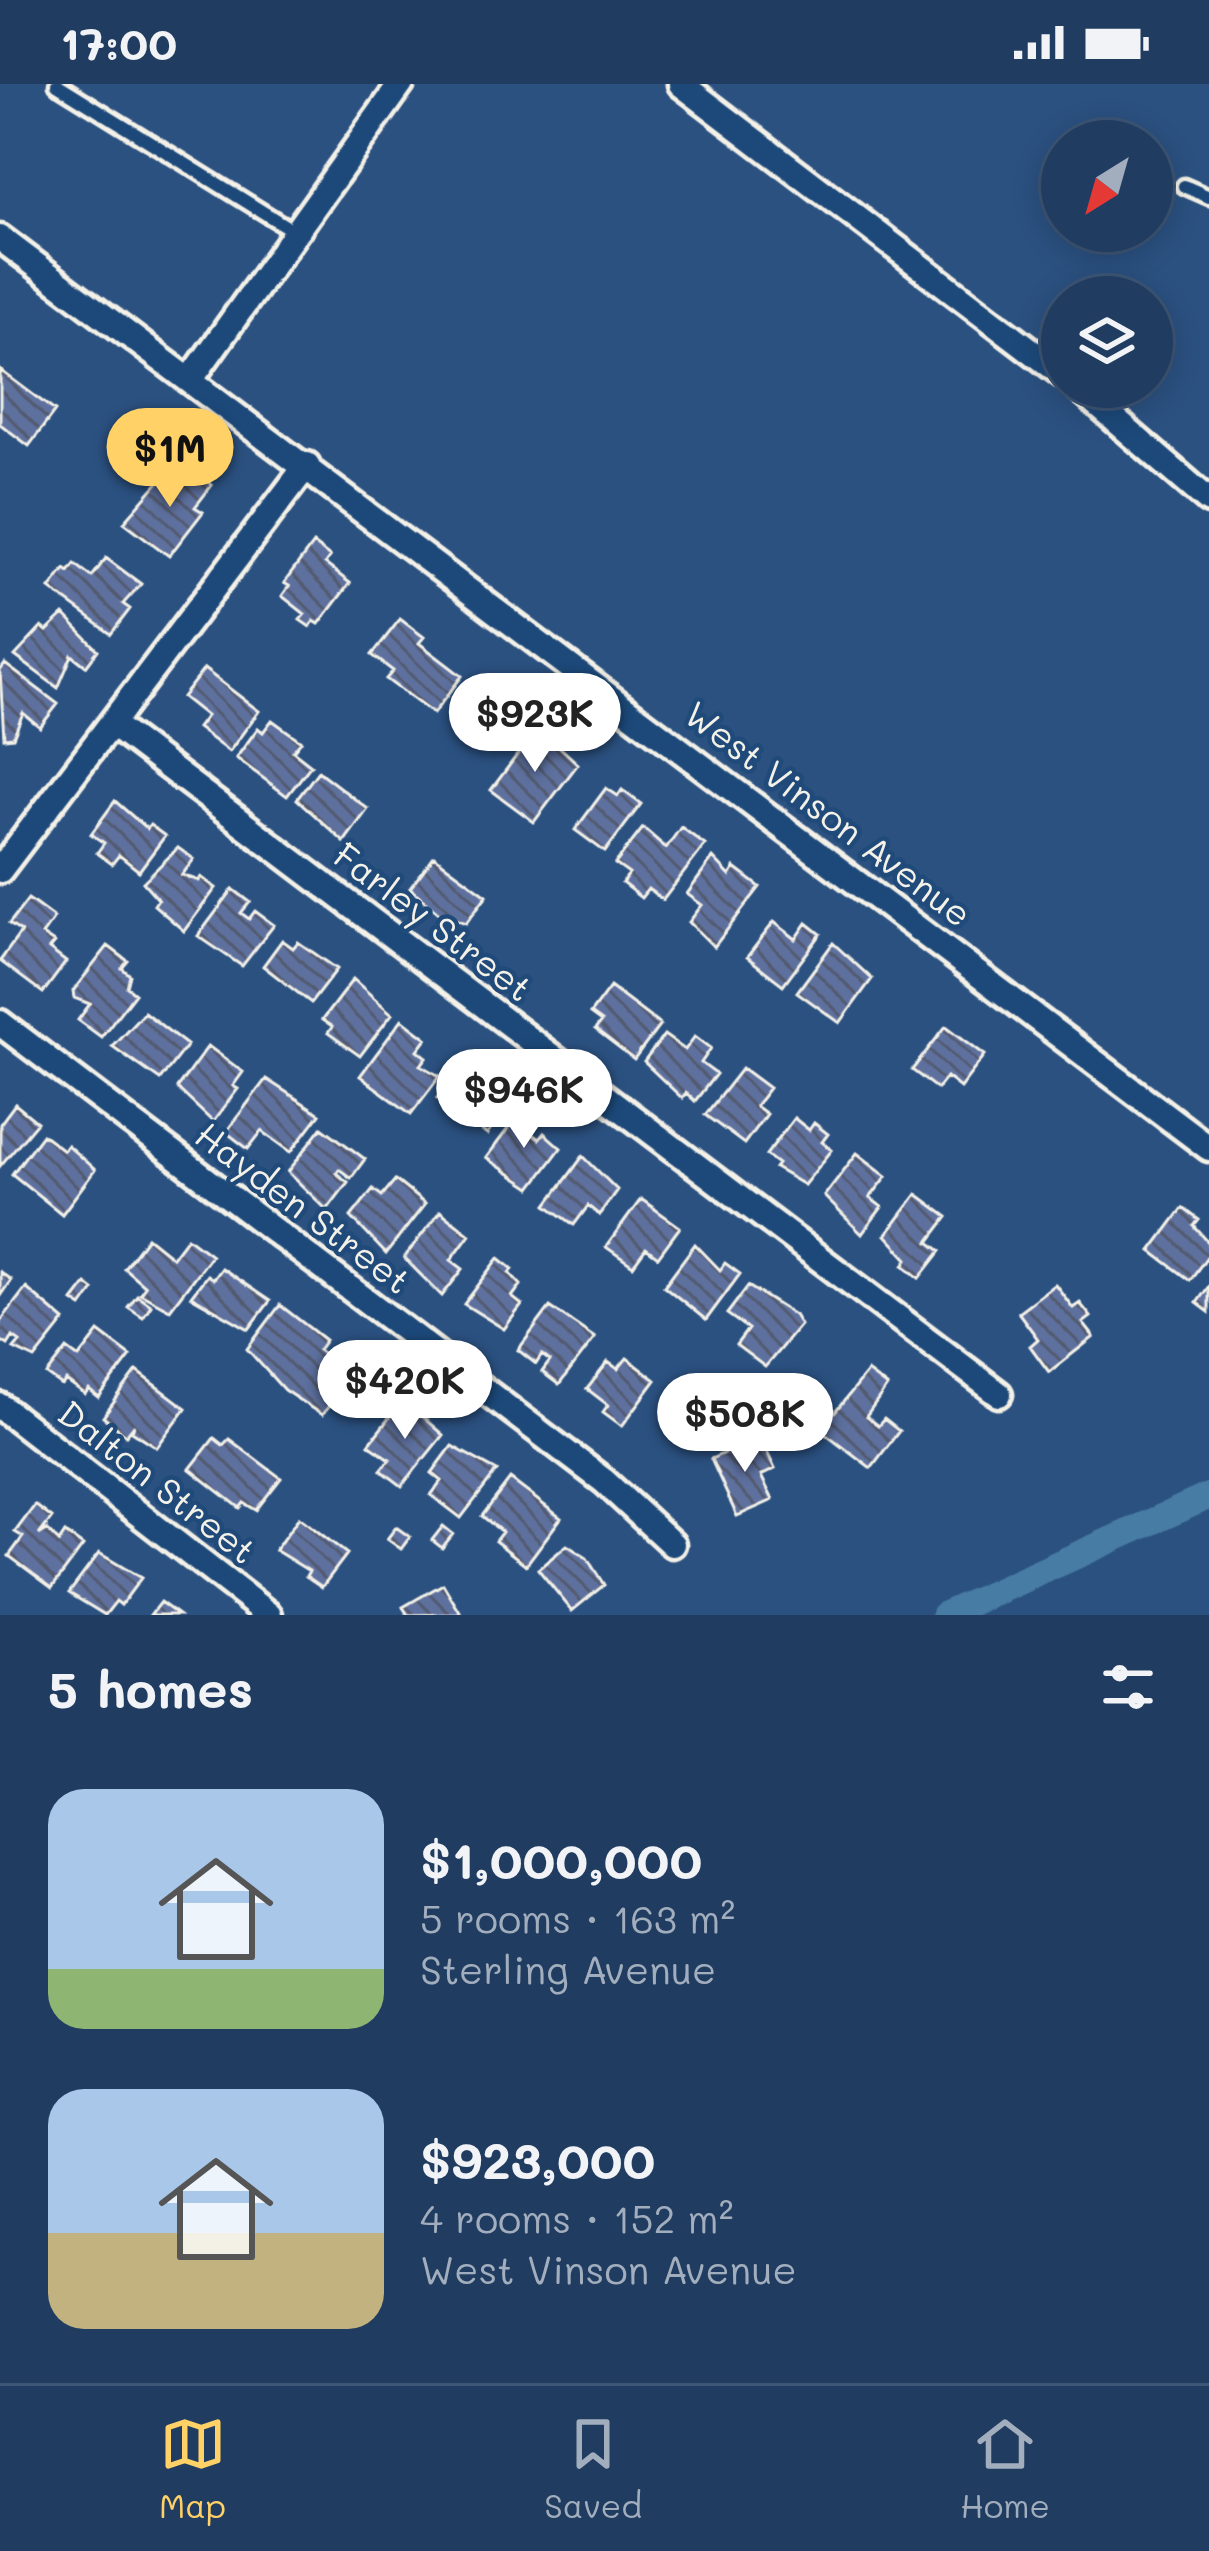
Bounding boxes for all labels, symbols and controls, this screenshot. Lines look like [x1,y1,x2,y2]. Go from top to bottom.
text: 17:00 [60,13,177,71]
north arrow [1041,120,1173,252]
map controls [1041,120,1173,408]
button: layers [1041,276,1173,408]
pin: $1M [112,408,228,510]
text: $1M [134,421,206,472]
pin: $923K [451,673,619,775]
text: $923K [476,686,594,737]
street label: West Vinson Avenue [676,689,982,936]
street label: Farley Street [325,831,543,1012]
pin: $946K [440,1049,608,1151]
text: $946K [463,1062,585,1113]
street label: Hayden Street [186,1110,421,1304]
pin: $420K [321,1340,489,1442]
text: $420K [344,1353,466,1404]
pin: $508K [661,1373,829,1475]
text: $508K [684,1386,806,1437]
street label: Dalton Street [49,1389,267,1573]
text: 5 homes [48,1654,253,1721]
icon: filters [1095,1654,1161,1720]
text: $1,000,000 [420,1825,702,1892]
icon: home [144,1837,288,1981]
text: 5 rooms · 163 m² [420,1892,735,1943]
text: Sterling Avenue [420,1943,716,1994]
text: $923,000 [420,2125,655,2192]
icon: home [144,2137,288,2281]
text: 4 rooms · 152 m² [420,2192,733,2243]
text: West Vinson Avenue [420,2243,797,2294]
tab: Map [159,2411,226,2526]
tab: Saved [544,2411,642,2526]
tab: Home [960,2411,1050,2526]

